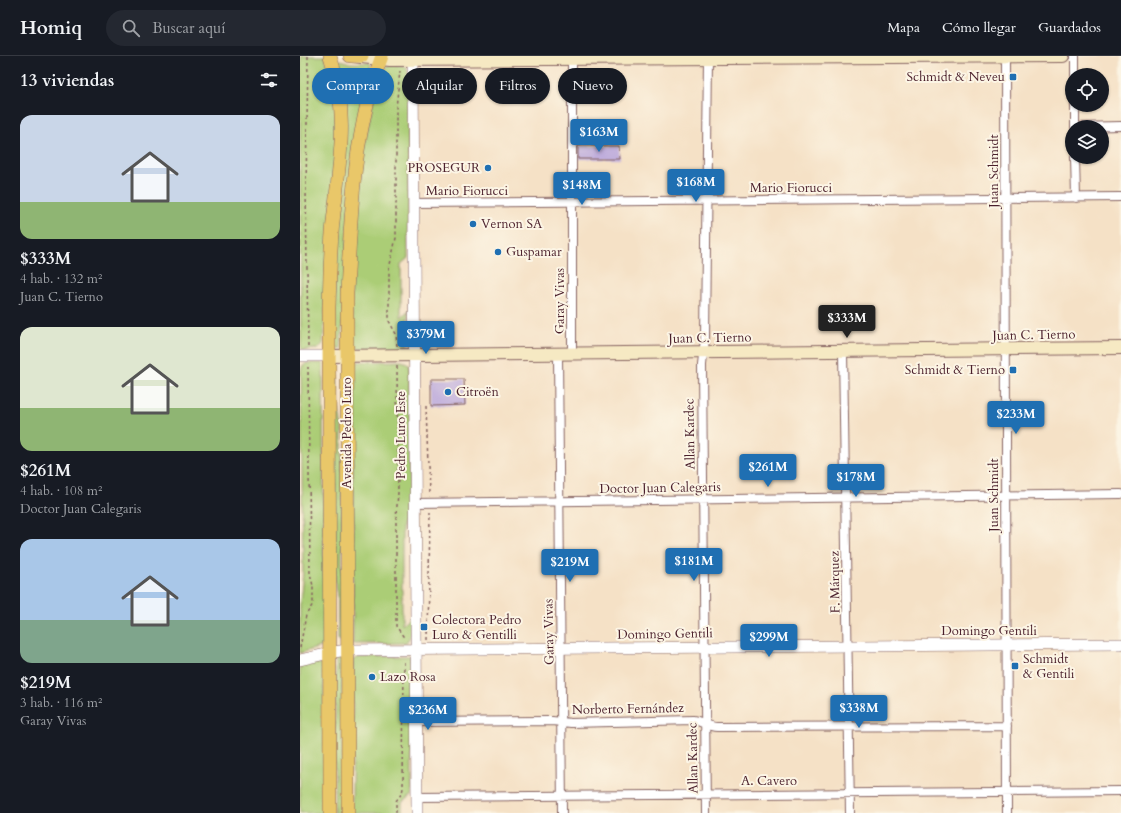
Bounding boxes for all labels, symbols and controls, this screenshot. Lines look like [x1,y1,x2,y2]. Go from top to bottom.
search box [106,10,386,46]
text: Homiq [20,15,82,41]
icon: search [120,17,142,39]
text: Buscar aquí [152,18,225,38]
text: Mapa [887,18,920,37]
text: Cómo llegar [942,18,1016,37]
text: Guardados [1038,18,1101,37]
chip: Comprar [312,68,394,104]
chip: Alquilar [402,68,477,104]
chip: Filtros [485,68,550,104]
chip: Nuevo [558,68,627,104]
place label: Schmidt & Neveu [906,68,1005,86]
map controls [1065,68,1109,164]
button: locate [1065,68,1109,112]
text: 13 viviendas [20,69,114,92]
icon: filters [258,69,280,91]
marker: Schmidt & Neveu [1008,72,1018,82]
pin: $163M [571,119,627,153]
button: layers [1065,120,1109,164]
text: $163M [579,123,619,141]
street label: Juan Schmidt [985,134,1003,210]
icon: home [114,141,186,213]
place label: PROSEGUR [408,159,480,177]
marker: PROSEGUR [483,163,493,173]
pin: $168M [668,169,724,203]
pin: $148M [554,172,610,206]
text: $168M [676,173,716,191]
text: $148M [562,176,602,194]
street label: Mario Fiorucci [750,179,832,197]
street label: Mario Fiorucci [426,182,508,200]
place label: Vernon SA [481,215,543,233]
marker: Vernon SA [468,219,478,229]
place label: Guspamar [506,243,562,261]
text: $333M [20,247,71,270]
marker: Guspamar [493,247,503,257]
street label: Garay Vivas [551,268,569,334]
text: 4 hab. · 132 m² [20,270,102,288]
text: Juan C. Tierno [20,288,103,306]
pin: $333M [819,305,875,339]
text: $333M [827,309,867,327]
pin: $379M [398,321,454,355]
text: $379M [406,325,446,343]
street label: Juan C. Tierno [990,325,1076,345]
street label: Juan C. Tierno [666,328,752,348]
icon: home [114,353,186,425]
place label: Schmidt & Tierno [905,361,1005,379]
marker: Schmidt & Tierno [1008,365,1018,375]
street label: Avenida Pedro Luro [338,377,356,489]
place label: Citroën [456,383,499,401]
marker: Citroën [443,387,453,397]
street label: Pedro Luro Este [392,391,410,479]
street label: Allan Kardec [680,398,700,470]
pin: $233M [988,401,1044,435]
text: $233M [996,405,1036,423]
pin: $261M [740,454,796,488]
text: $261M [748,458,788,476]
street label: Juan Schmidt [985,458,1003,534]
text: $261M [20,459,71,482]
pin: $178M [828,464,884,498]
text: $178M [836,468,876,486]
street label: Doctor Juan Calegaris [599,478,721,498]
text: 4 hab. · 108 m² [20,482,102,500]
text: Doctor Juan Calegaris [20,500,141,518]
pin: $181M [666,548,722,582]
pin: $219M [542,549,598,583]
street label: F. Márquez [825,550,845,613]
text: $181M [674,552,714,570]
text: $219M [550,553,590,571]
icon: home [114,565,186,637]
street label: Garay Vivas [539,599,559,665]
place label: Colectora Pedro Luro & Gentilli [432,611,521,644]
marker: Colectora Pedro Luro & Gentilli [419,622,429,632]
street label: Domingo Gentili [941,622,1037,640]
street label: Domingo Gentili [617,624,713,644]
pin: $299M [741,624,797,658]
text: $299M [749,628,789,646]
place label: Schmidt & Gentili [1023,650,1075,683]
marker: Schmidt & Gentili [1010,661,1020,671]
place label: Lazo Rosa [380,668,436,686]
text: $219M [20,671,71,694]
marker: Lazo Rosa [367,672,377,682]
text: 3 hab. · 116 m² [20,694,102,712]
pin: $338M [831,695,887,729]
pin: $236M [400,697,456,731]
street label: Norberto Fernández [572,699,684,719]
text: $338M [839,699,879,717]
text: $236M [408,701,448,719]
text: Garay Vivas [20,712,86,730]
street label: Allan Kardec [683,722,703,794]
street label: A. Cavero [741,772,797,790]

